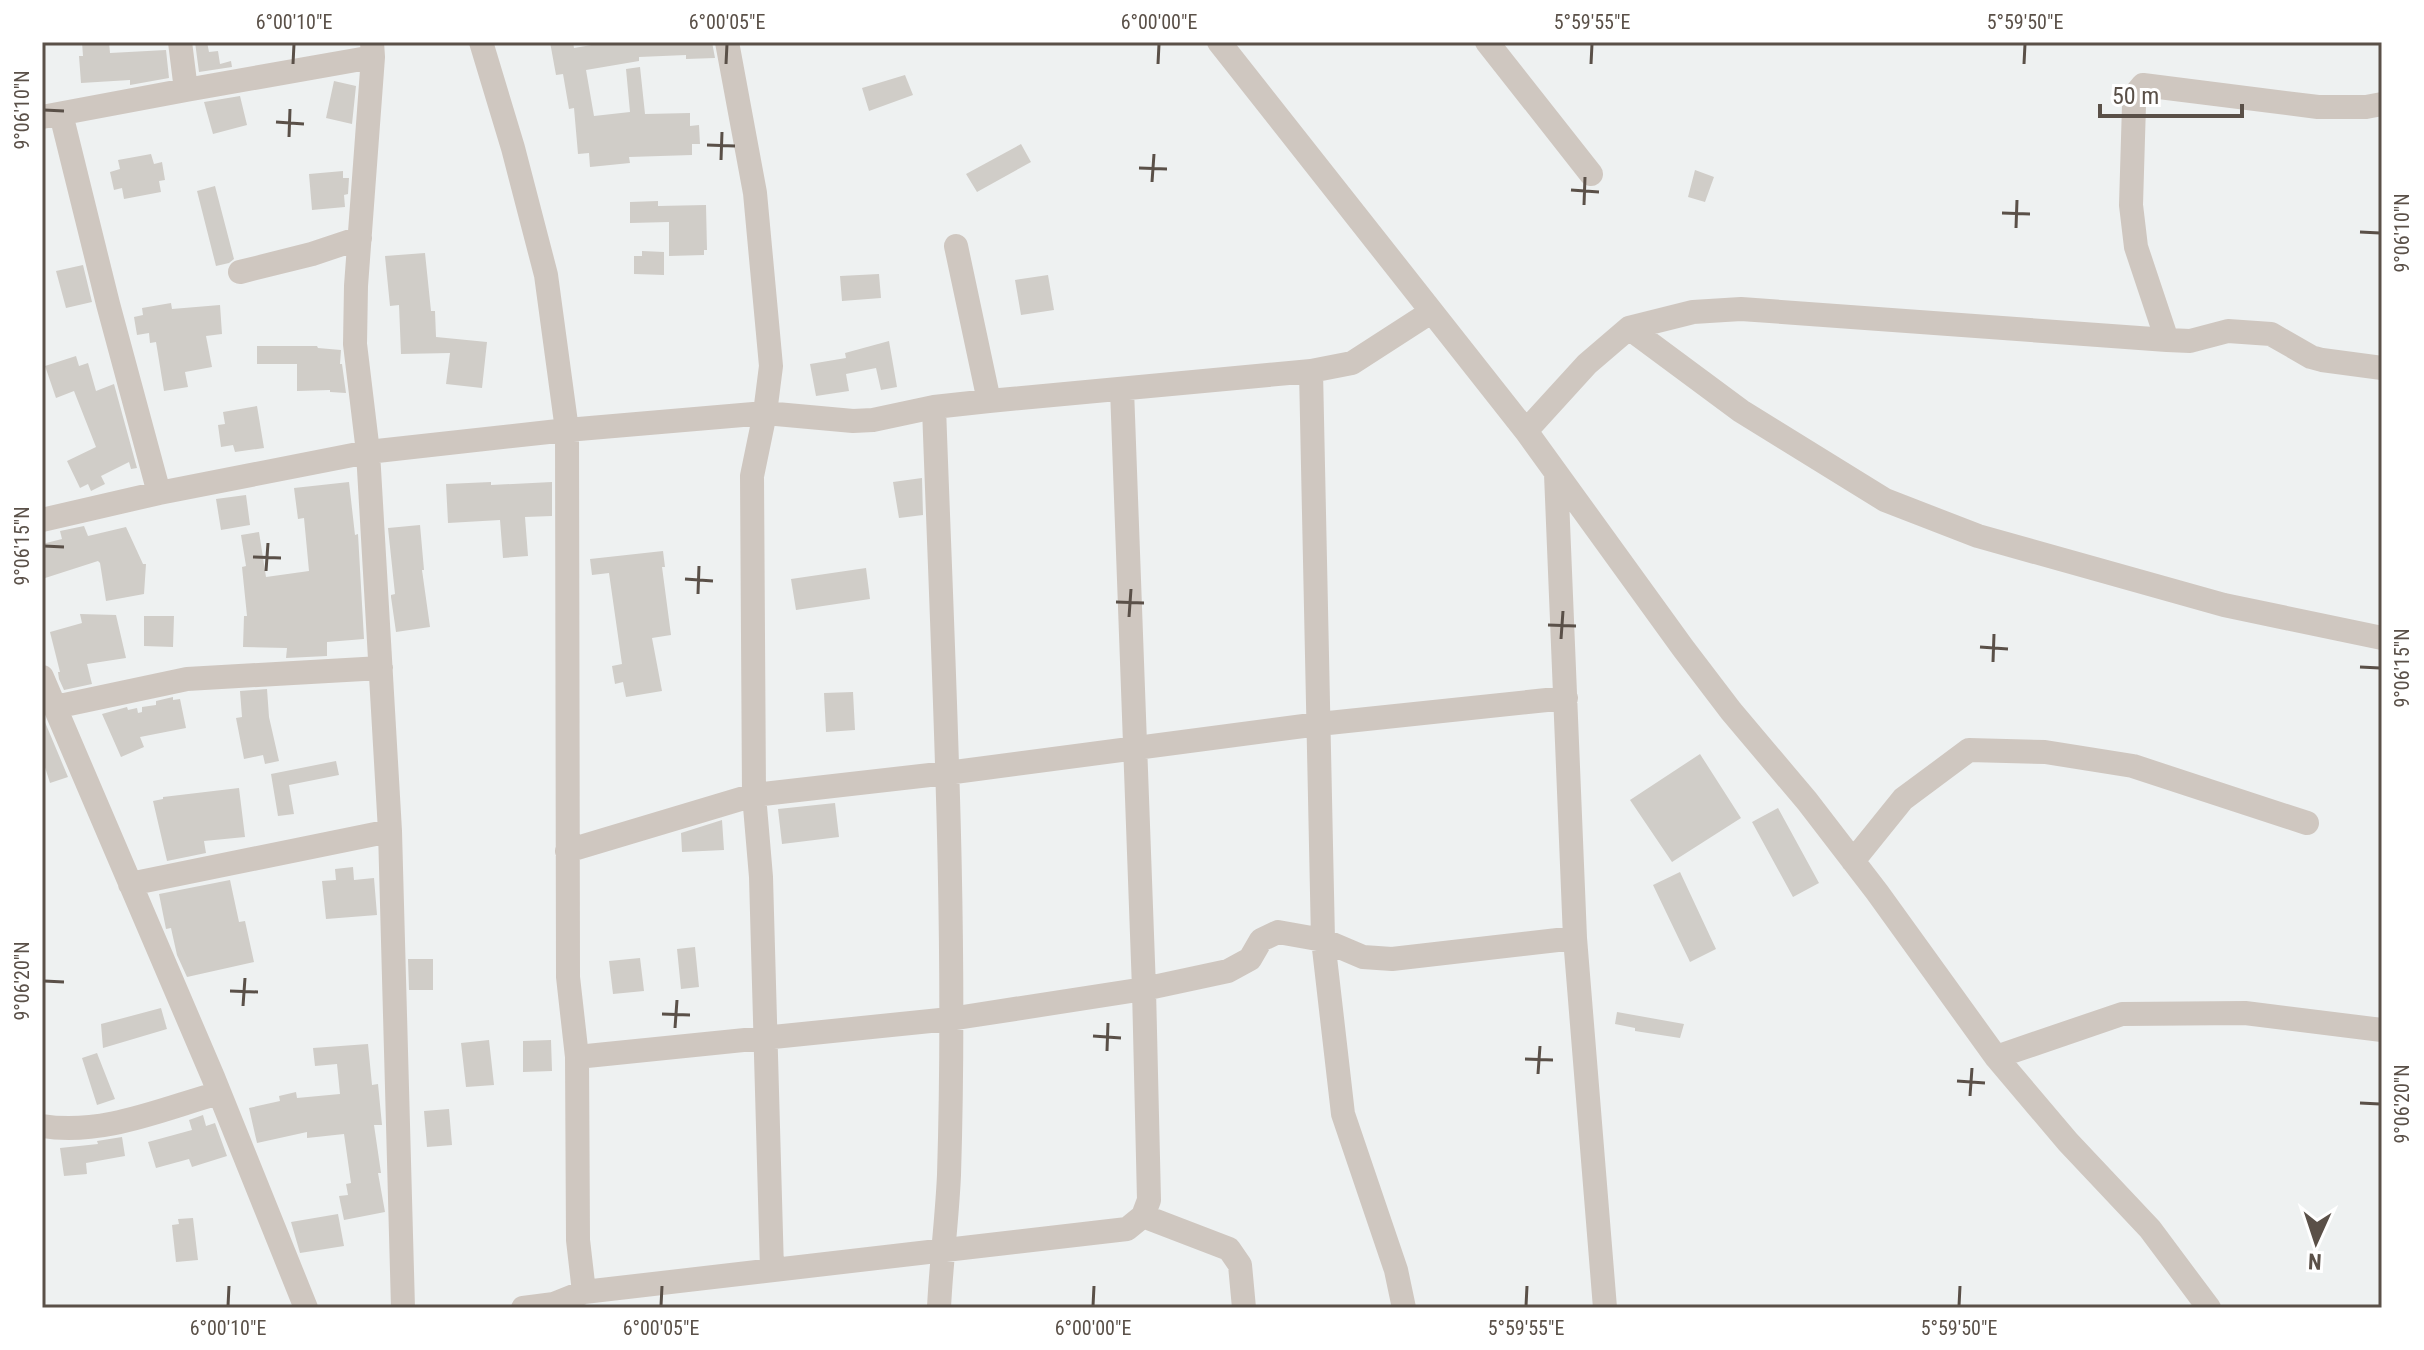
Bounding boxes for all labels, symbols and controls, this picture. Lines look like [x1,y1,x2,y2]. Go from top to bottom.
text: 6°00'10"E [256,10,332,34]
text: 6°00'05"E [689,10,765,34]
text: 6°00'00"E [1121,10,1197,34]
text: 5°59'55"E [1554,10,1630,34]
text: 5°59'50"E [1987,10,2063,34]
scale bar [2100,68,2242,118]
text: 9°06'10"N [10,70,34,150]
text: 50 m [2112,82,2159,110]
text: 9°06'10"N [2390,193,2414,273]
text: 9°06'15"N [10,506,34,586]
text: 9°06'15"N [2390,628,2414,708]
text: 9°06'20"N [10,941,34,1021]
text: 9°06'20"N [2390,1064,2414,1144]
north arrow [2276,1202,2356,1282]
text: N [2308,1249,2322,1274]
text: 6°00'10"E [190,1316,266,1340]
text: 6°00'05"E [623,1316,699,1340]
text: 6°00'00"E [1055,1316,1131,1340]
text: 5°59'55"E [1488,1316,1564,1340]
text: 5°59'50"E [1921,1316,1997,1340]

